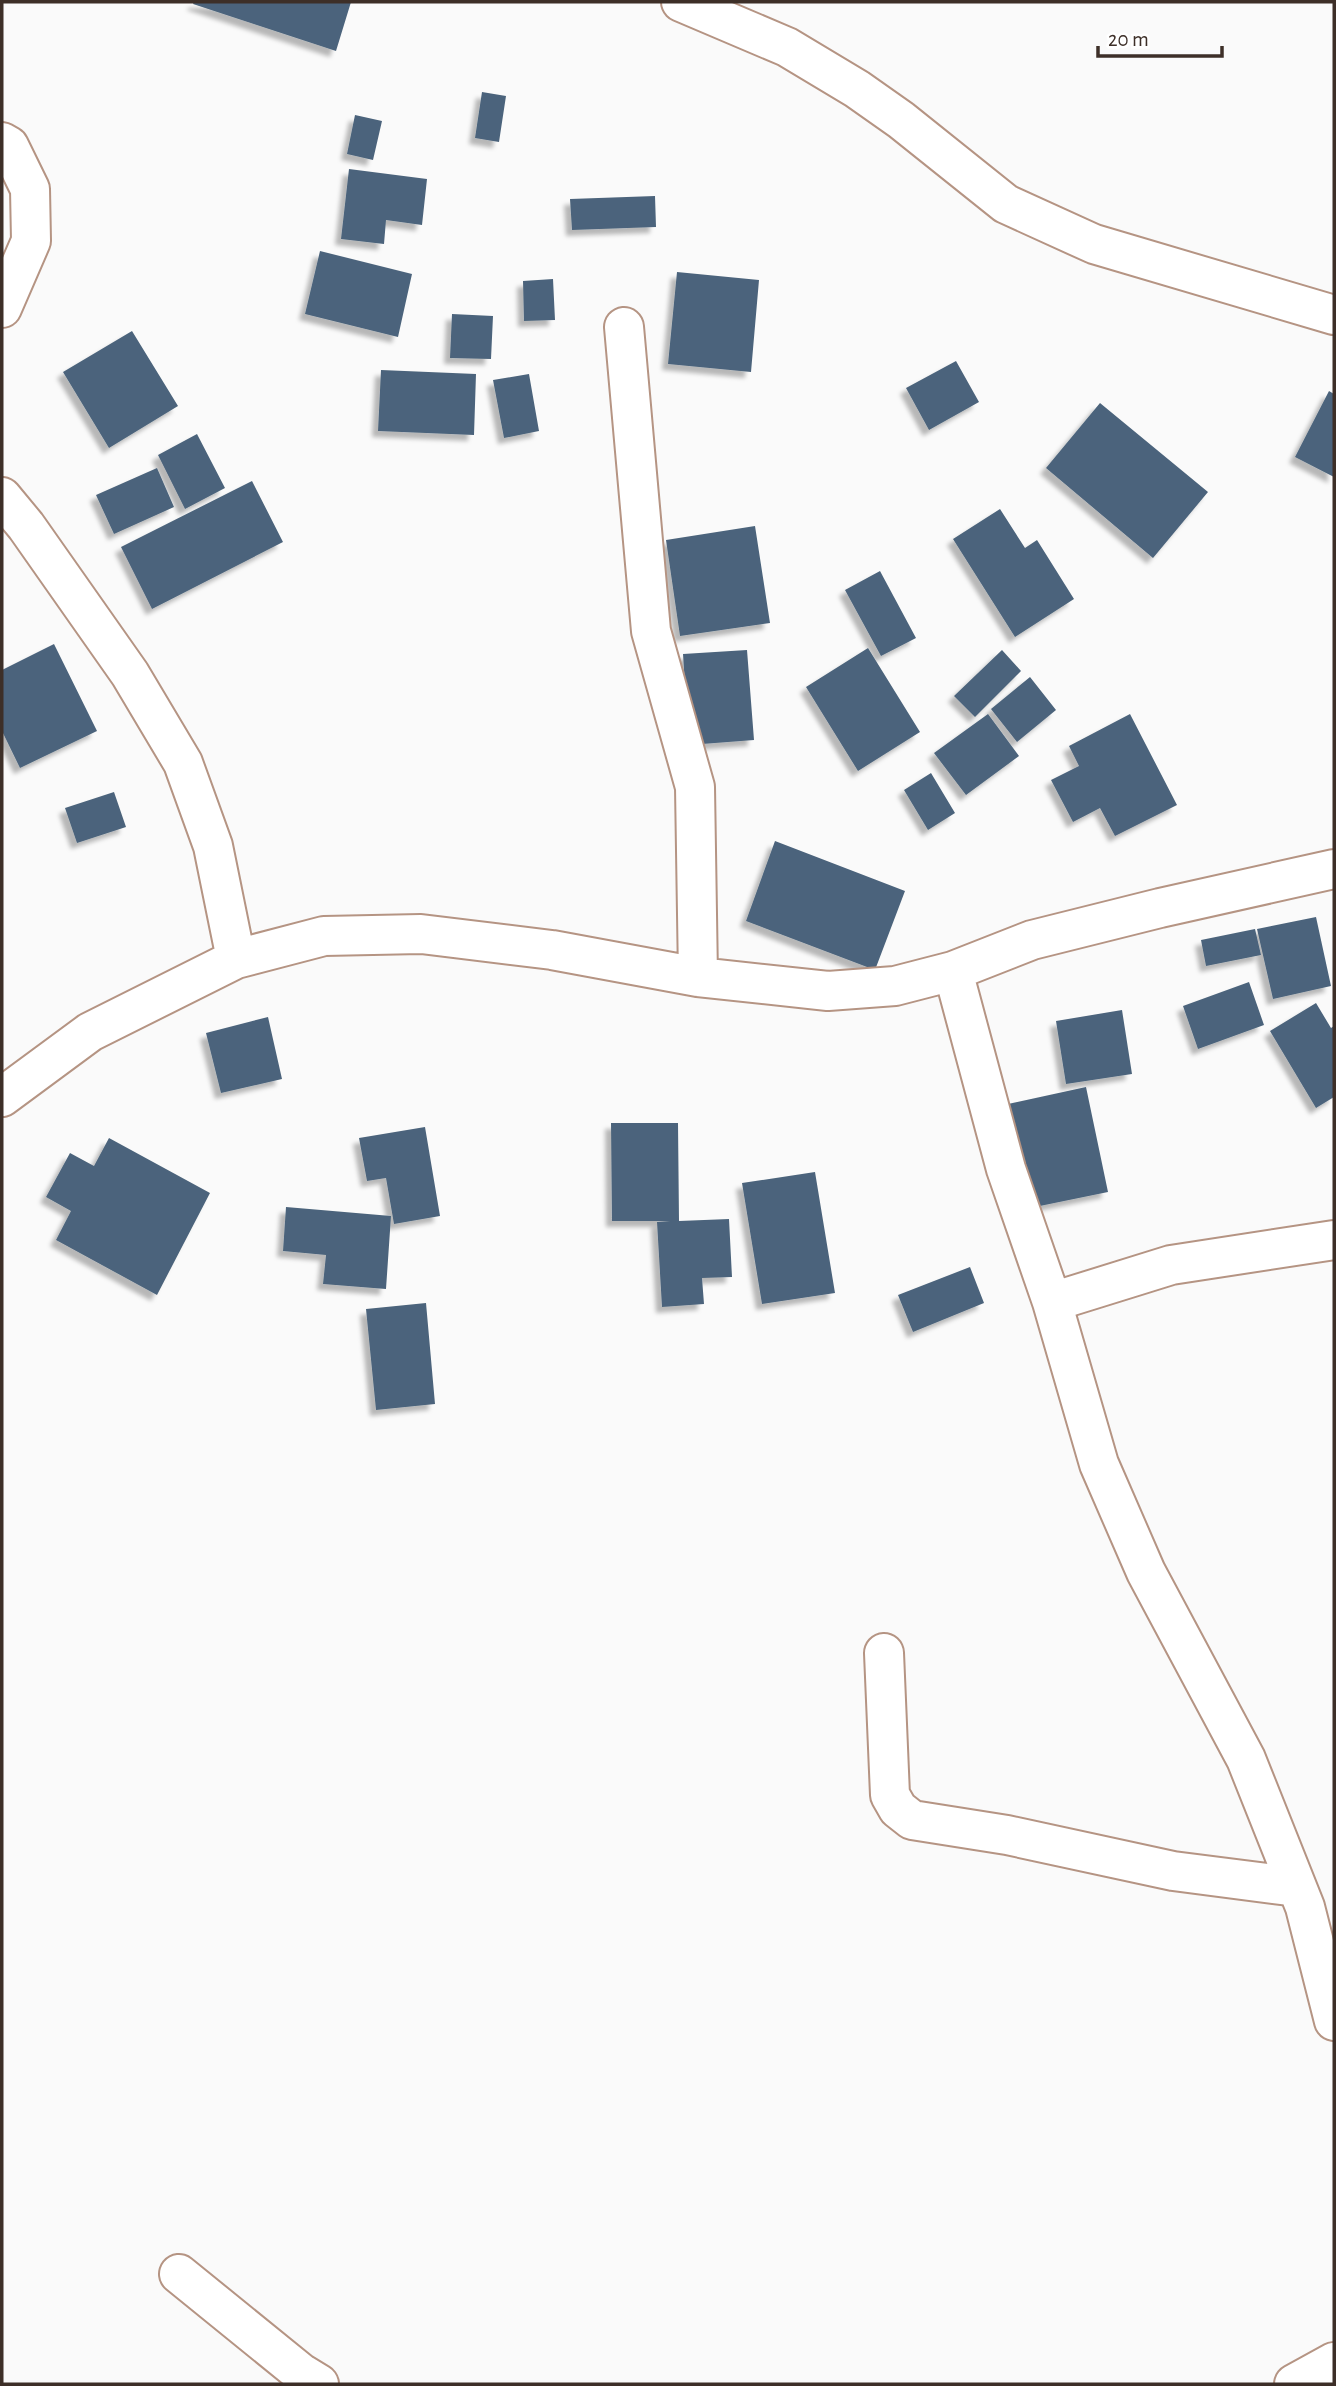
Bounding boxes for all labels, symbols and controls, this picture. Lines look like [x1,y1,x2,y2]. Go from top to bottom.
scale bar [1098,14,1222,58]
text: 20 m [1108,29,1149,50]

